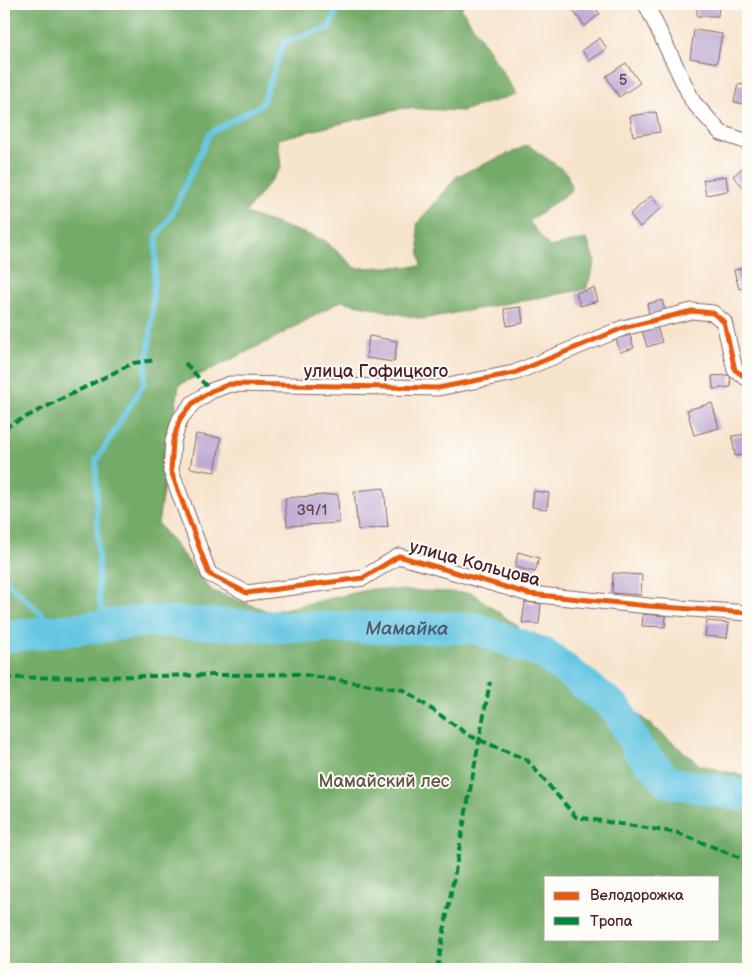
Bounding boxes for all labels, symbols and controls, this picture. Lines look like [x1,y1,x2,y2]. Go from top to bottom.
house number: 5 [619,71,627,90]
street label: улица Гофицкого [304,361,448,382]
house number: 39/1 [297,501,327,520]
street label: улица Кольцова [407,536,543,591]
water label: Мамайка [365,617,449,641]
park label: Мамайский лес [318,771,450,792]
legend [544,876,720,940]
text: Велодорожка [590,886,684,905]
text: Тропа [590,912,633,931]

